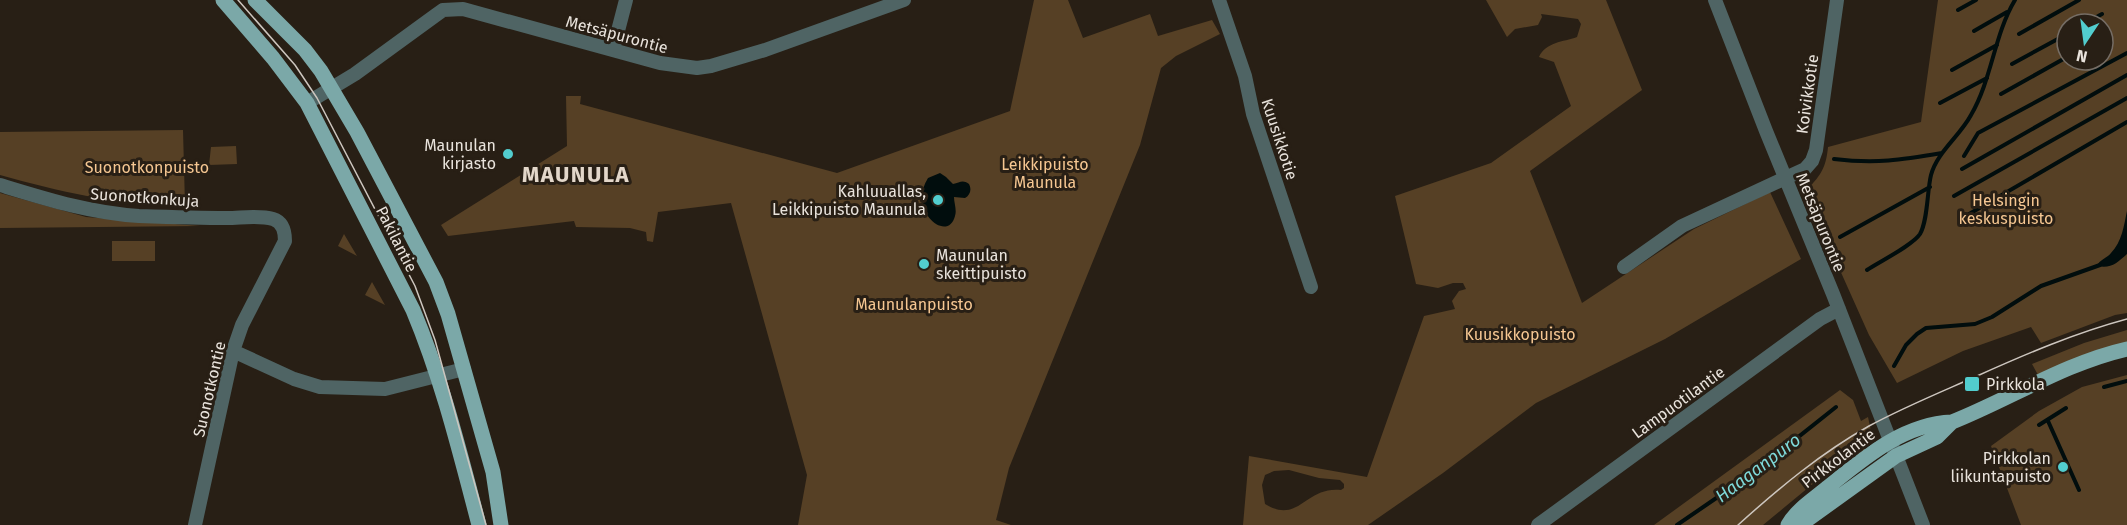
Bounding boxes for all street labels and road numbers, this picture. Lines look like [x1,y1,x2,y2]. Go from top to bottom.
street label: Metsäpurontie [564,12,670,57]
street label: Koivikkotie [1793,53,1822,135]
street label: Kuusikkotie [1257,96,1302,182]
street label: Metsäpurontie [1792,170,1849,275]
street label: Suonotkonkuja [90,184,200,211]
street label: Pakilantie [372,203,421,275]
street label: Suonotkontie [189,339,230,439]
street label: Lampuotilantie [1628,362,1729,443]
street label: Pirkkolantie [1798,425,1879,492]

